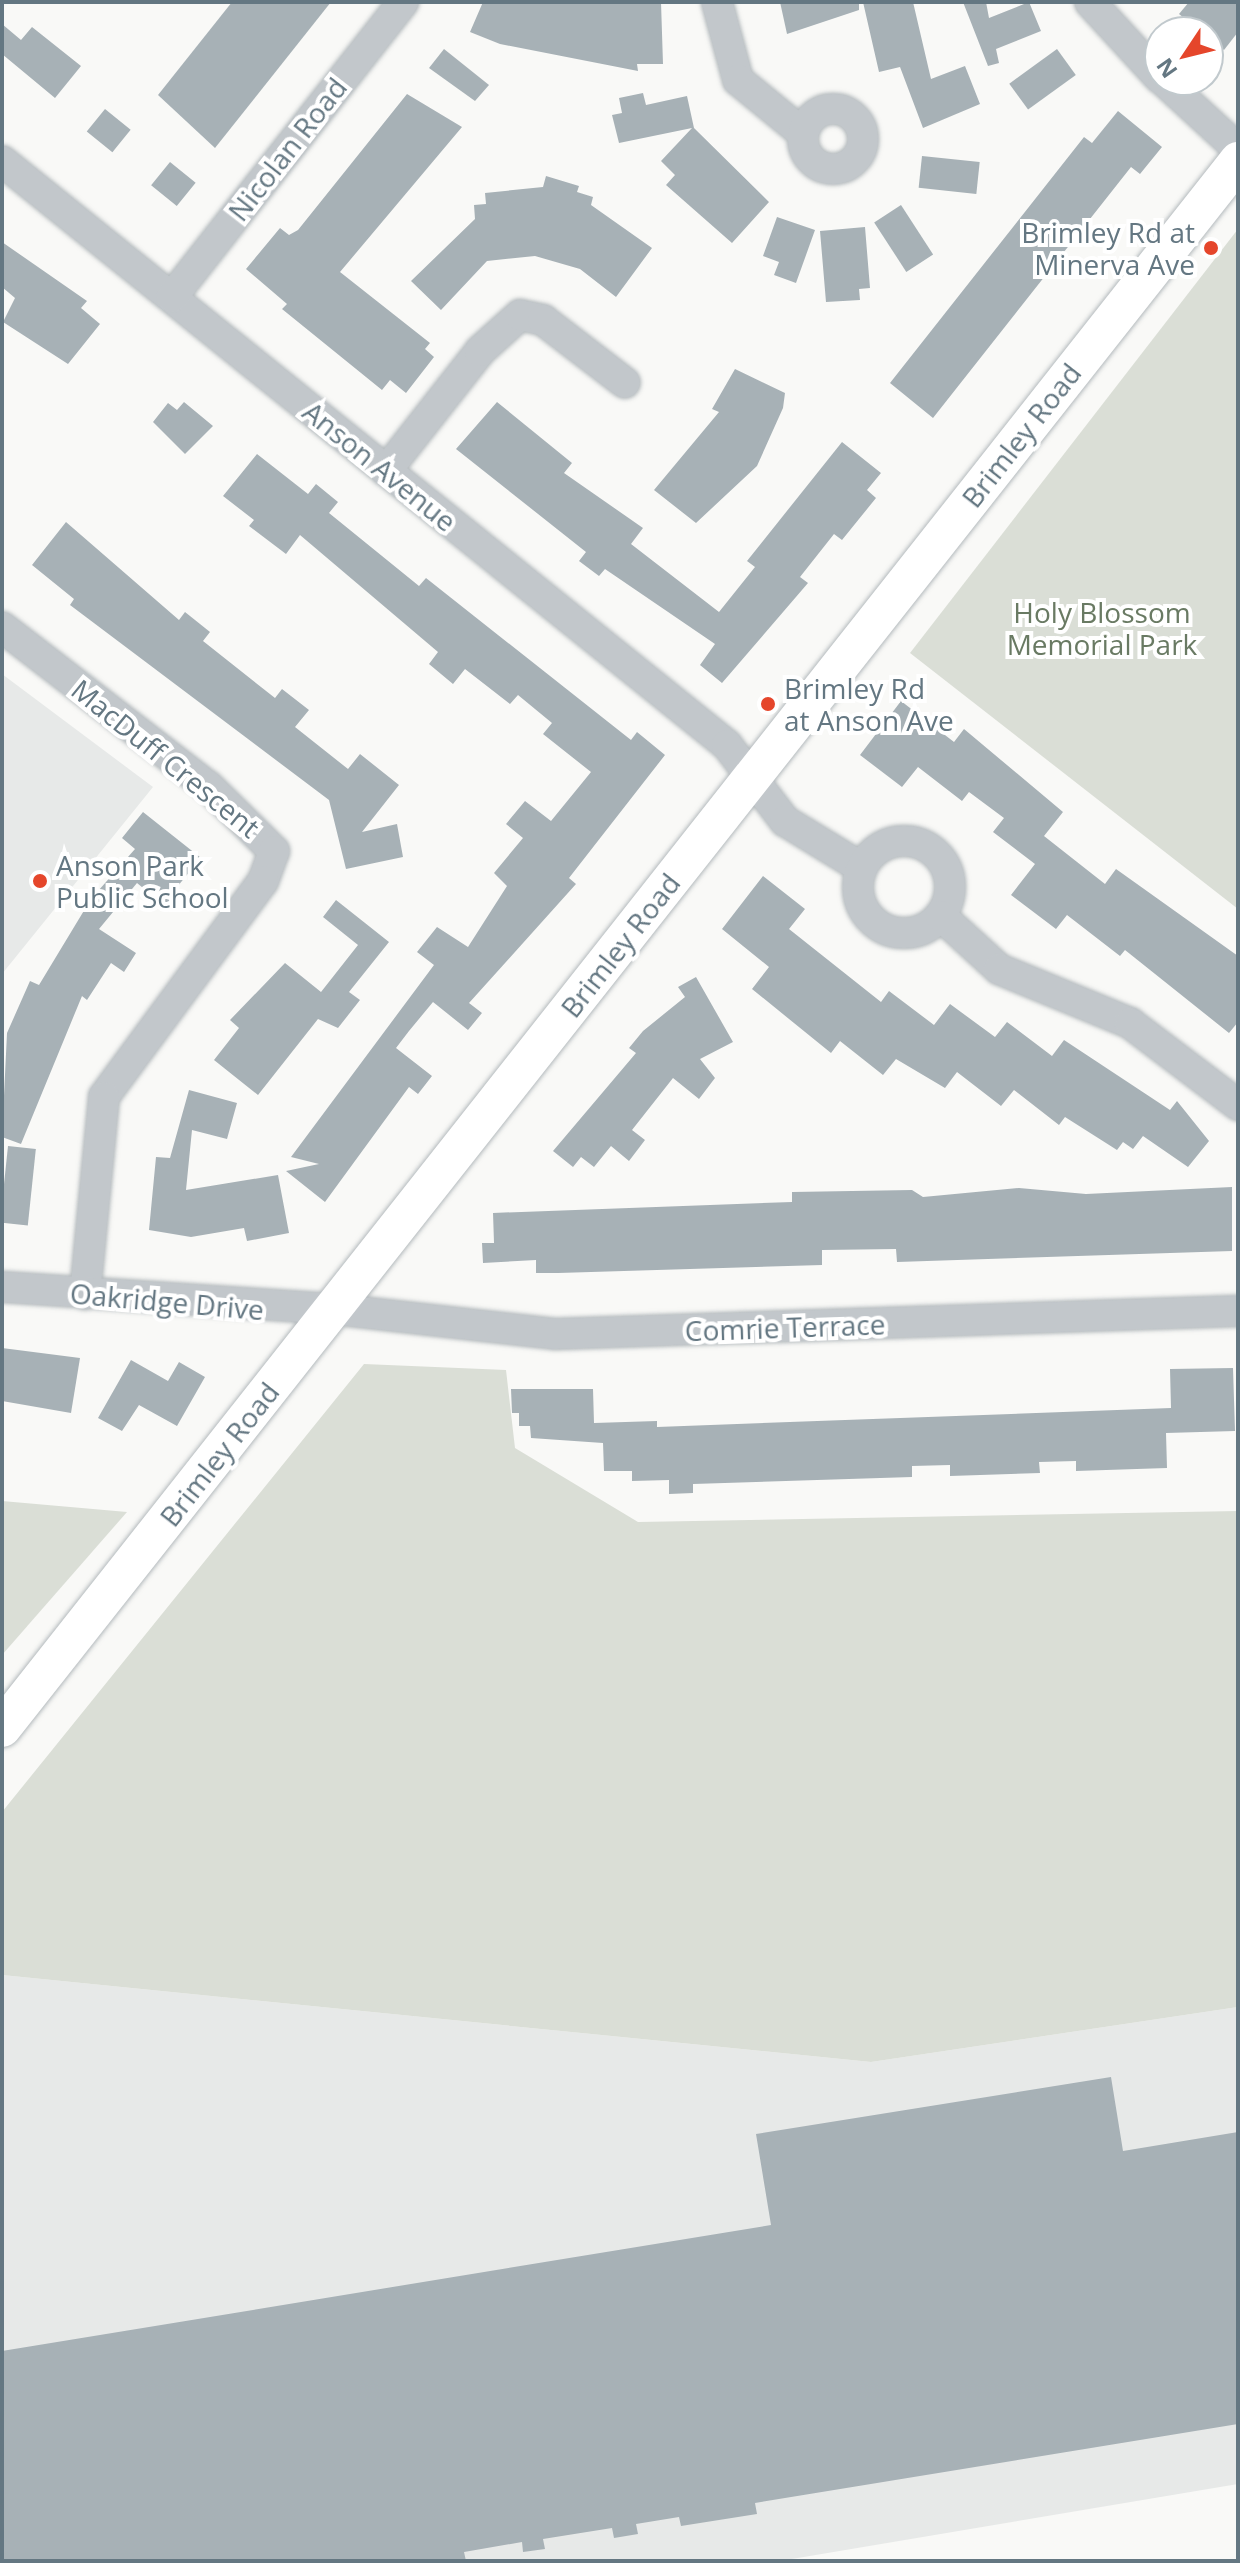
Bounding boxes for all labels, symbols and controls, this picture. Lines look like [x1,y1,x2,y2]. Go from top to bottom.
north arrow [1144,16,1224,96]
text: N [1149,53,1183,85]
street label: Nicolan Road [221,71,353,227]
place label: Brimley Rd at Minerva Ave [1021,215,1195,281]
marker: Brimley Rd at Minerva Ave [1202,239,1220,257]
street label: Brimley Road [954,356,1088,514]
street label: Anson Avenue [297,394,463,538]
park label: Holy Blossom Memorial Park [1007,595,1197,661]
place label: Brimley Rd at Anson Ave [784,671,954,737]
street label: MacDuff Crescent [65,672,267,844]
marker: Brimley Rd at Anson Ave [759,695,777,713]
place label: Anson Park Public School [56,848,229,914]
street label: Brimley Road [553,866,687,1024]
marker: Anson Park Public School [31,872,49,890]
street label: Oakridge Drive [69,1276,265,1326]
street label: Comrie Terrace [684,1307,886,1347]
street label: Brimley Road [152,1375,286,1533]

